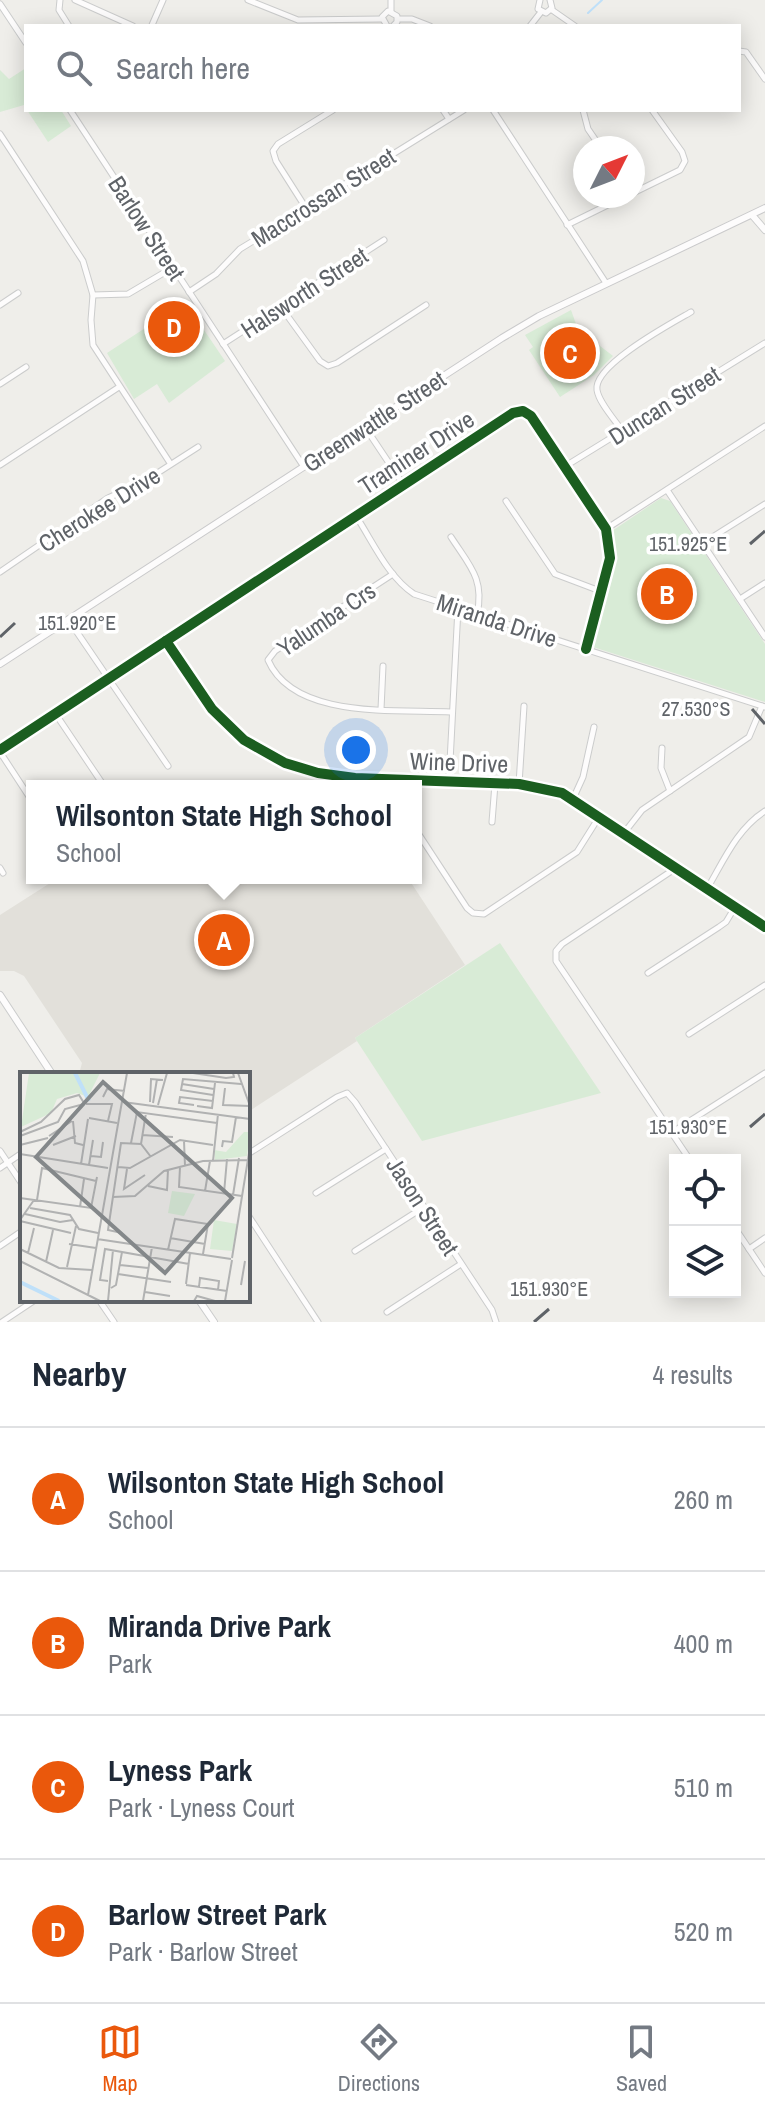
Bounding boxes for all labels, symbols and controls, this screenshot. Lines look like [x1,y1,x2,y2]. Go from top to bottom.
search box [24,24,741,112]
icon: search [52,46,96,90]
text: Search here [116,48,250,88]
north arrow [573,136,645,208]
street label: Maccrossan Street [245,140,401,254]
street label: Barlow Street [101,170,193,287]
street label: Halsworth Street [234,239,374,345]
pin: D [148,297,200,357]
pin: C [544,323,596,383]
street label: Duncan Street [602,358,726,452]
street label: Greenwattle Street [296,363,452,479]
street label: Traminer Drive [352,403,480,501]
street label: Cherokee Drive [32,459,166,559]
text: 151.925°E [649,530,727,557]
pin: B [641,564,693,624]
street label: Yalumba Crs [271,574,381,664]
street label: Miranda Drive [433,586,561,654]
text: 151.920°E [38,609,116,636]
text: 27.530°S [661,695,731,722]
your location [336,730,376,770]
street label: Wine Drive [409,744,509,780]
popup [26,780,422,884]
text: Wilsonton State High School [56,795,392,835]
text: School [56,835,121,870]
pin: A [198,910,250,970]
inset map [20,1072,250,1302]
text: 151.930°E [649,1113,727,1140]
street label: Jason Street [379,1151,467,1261]
map controls [669,1154,741,1298]
button: locate [669,1154,741,1226]
button: layers [669,1226,741,1298]
text: 151.930°E [510,1275,588,1302]
text: Nearby [32,1351,127,1397]
text: 4 results [652,1357,733,1392]
text: Wilsonton State High School [108,1462,444,1502]
text: A [50,1482,66,1517]
text: 260 m [674,1482,733,1517]
text: School [108,1502,173,1537]
text: Miranda Drive Park [108,1606,331,1646]
text: B [50,1626,66,1661]
text: 400 m [674,1626,733,1661]
text: Park [108,1646,152,1681]
text: Lyness Park [108,1750,252,1790]
text: C [50,1770,66,1805]
text: 510 m [674,1770,733,1805]
text: Park · Lyness Court [108,1790,294,1825]
text: Barlow Street Park [108,1894,327,1934]
text: D [50,1914,66,1949]
text: 520 m [674,1914,733,1949]
text: Park · Barlow Street [108,1934,298,1969]
tab: Map [98,2020,142,2098]
tab: Directions [338,2020,420,2098]
tab: Saved [616,2020,667,2098]

